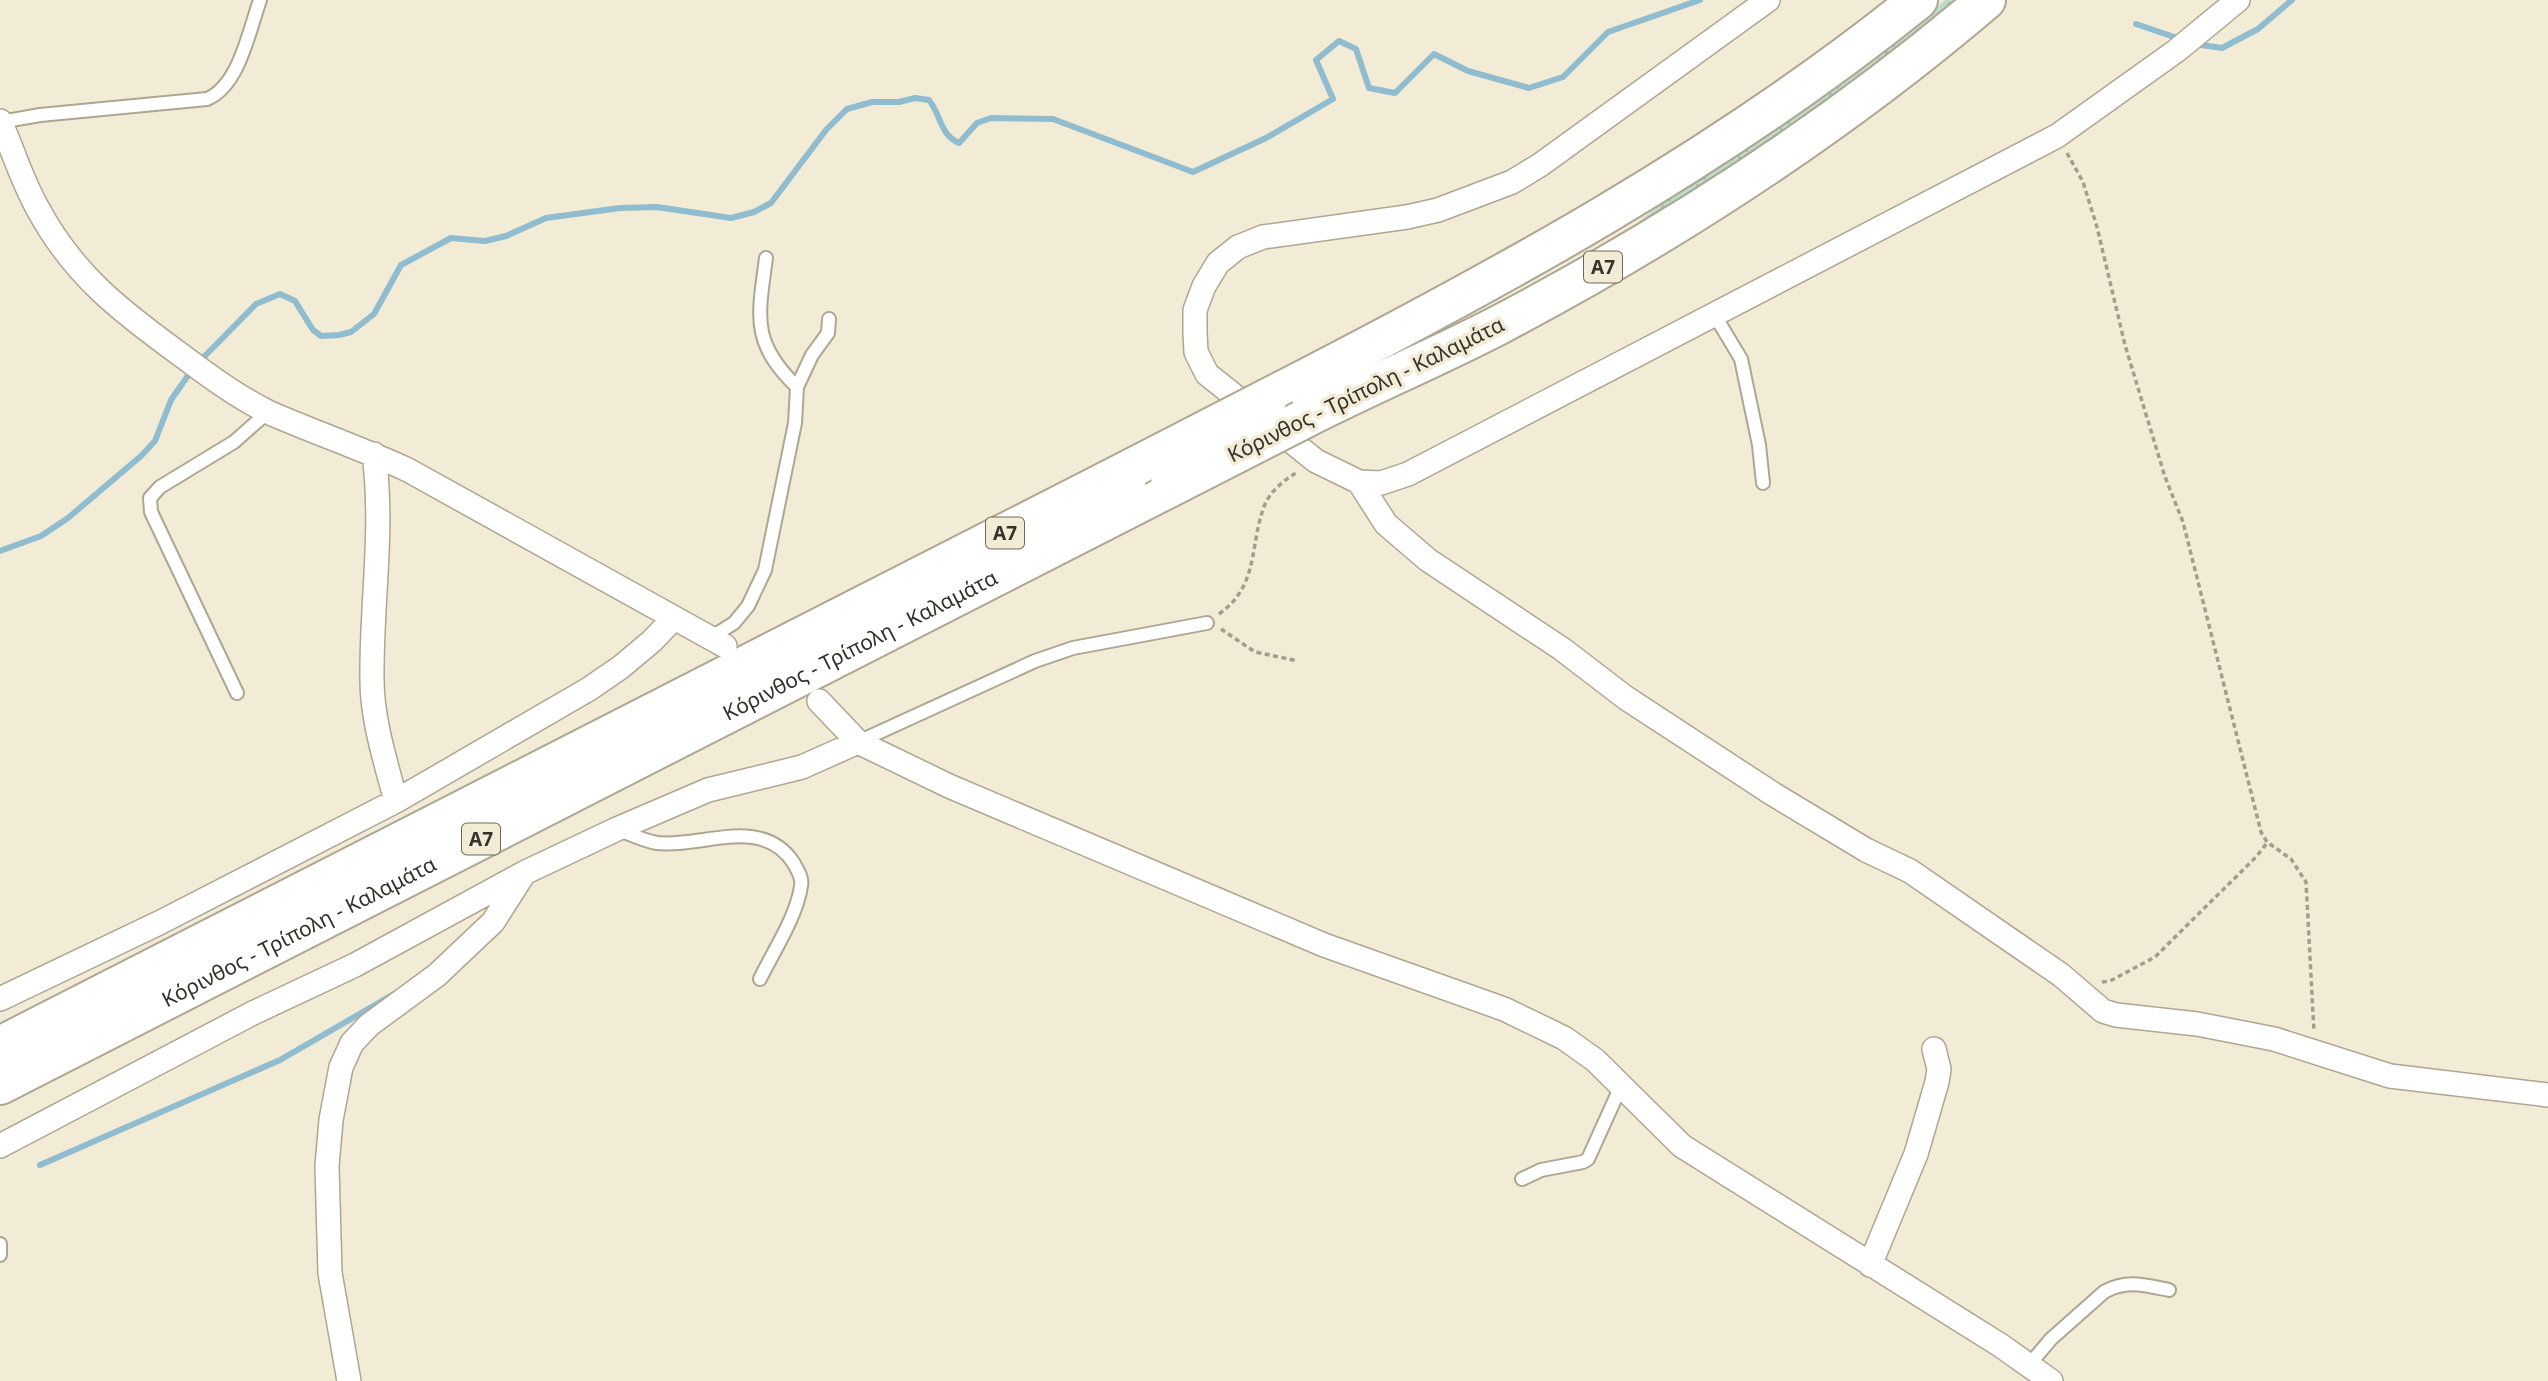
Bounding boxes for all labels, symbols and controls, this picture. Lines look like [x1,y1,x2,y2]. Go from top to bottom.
road number: Α7 [1584,252,1622,282]
street label: Κόρινθος - Τρίπολη - Καλαμάτα [1223,310,1508,468]
road number: Α7 [986,518,1024,548]
street label: Κόρινθος - Τρίπολη - Καλαμάτα [718,563,1002,726]
road number: Α7 [462,824,500,854]
street label: Κόρινθος - Τρίπολη - Καλαμάτα [157,850,441,1013]

